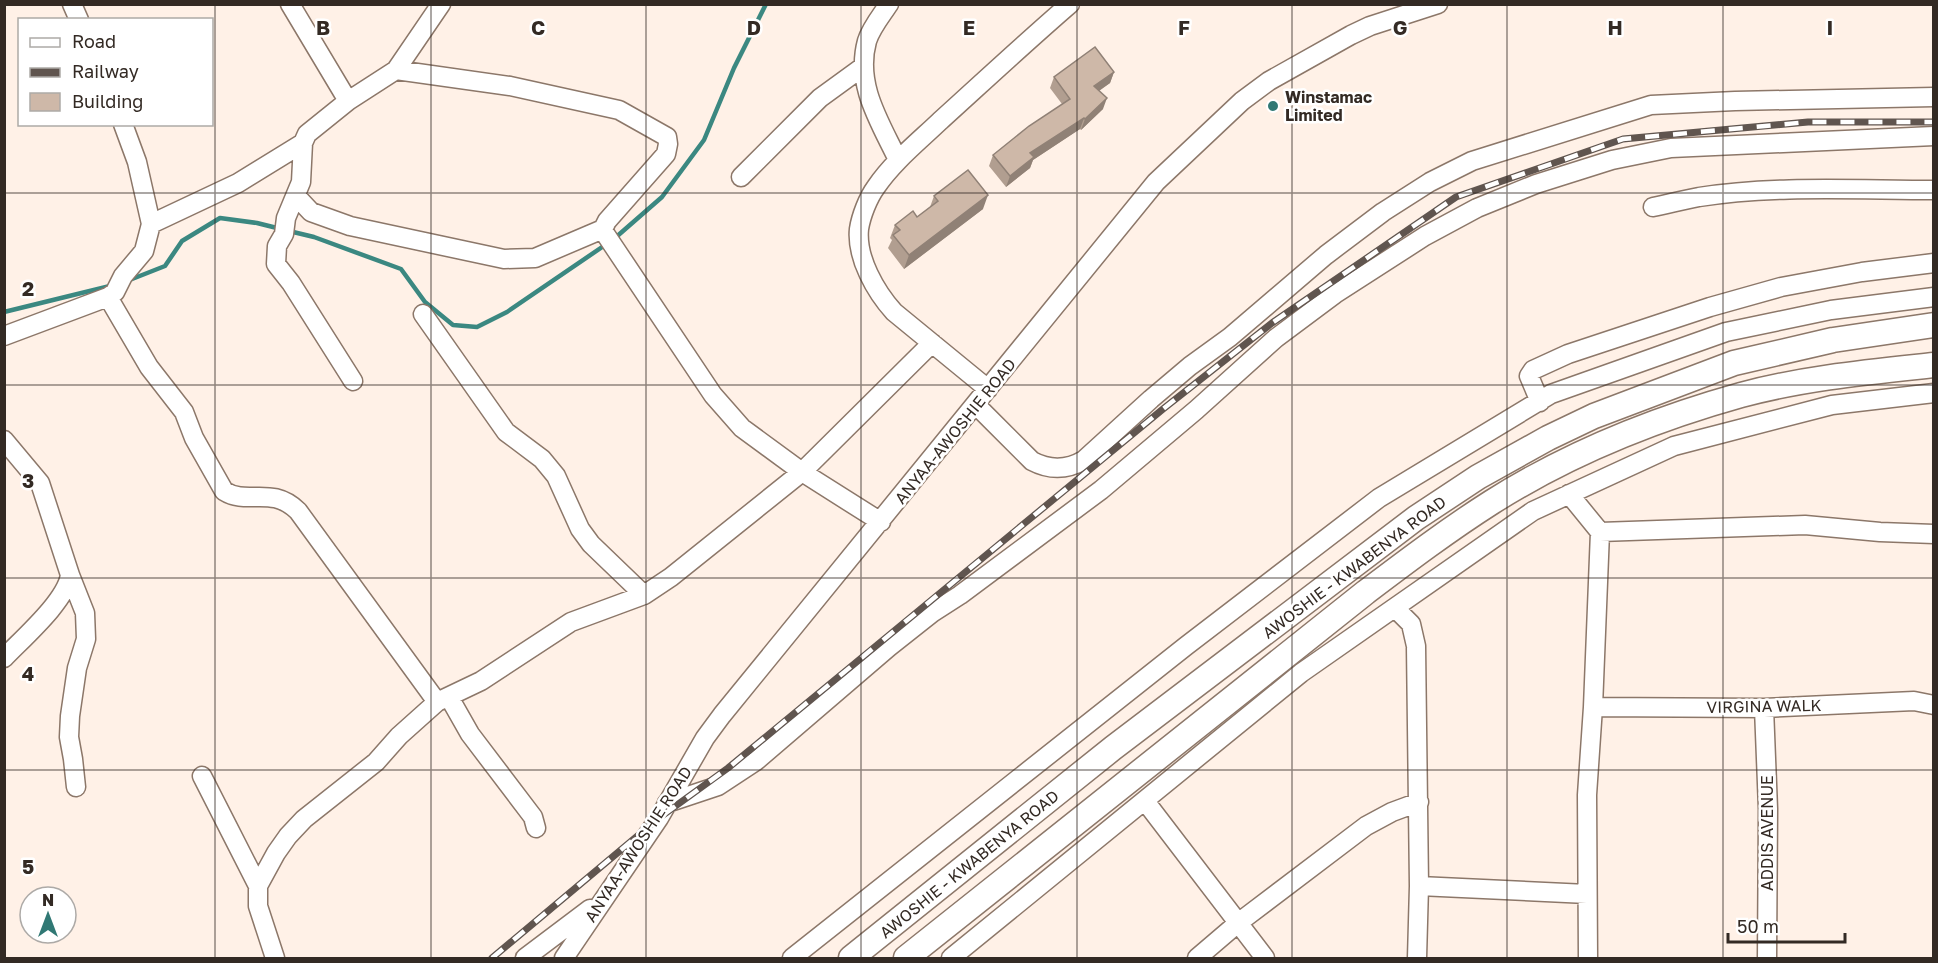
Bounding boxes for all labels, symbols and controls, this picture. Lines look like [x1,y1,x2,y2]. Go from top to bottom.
text: B [316,15,330,39]
text: C [531,15,545,39]
text: D [747,15,761,39]
text: E [963,15,975,39]
text: F [1178,15,1190,39]
text: G [1393,15,1407,39]
text: H [1607,15,1623,39]
text: I [1827,15,1833,39]
legend [18,18,213,126]
text: Road [72,30,116,52]
text: Railway [72,60,139,82]
place label: Winstamac Limited [1285,87,1372,125]
text: Building [72,90,143,112]
marker: Winstamac Limited [1266,99,1280,113]
text: 2 [22,276,34,300]
street label: ANYAA-AWOSHIE ROAD [890,354,1020,508]
text: 3 [22,468,34,492]
street label: AWOSHIE - KWABENYA ROAD [1258,491,1450,643]
text: 4 [22,661,34,685]
street label: VIRGINA WALK [1706,695,1822,717]
street label: ANYAA-AWOSHIE ROAD [580,762,696,926]
street label: ADDIS AVENUE [1757,775,1777,891]
street label: AWOSHIE - KWABENYA ROAD [875,786,1063,942]
text: 5 [22,854,34,878]
north arrow [18,885,78,945]
text: N [42,890,54,910]
scale bar [1728,906,1845,944]
text: 50 m [1737,915,1779,937]

